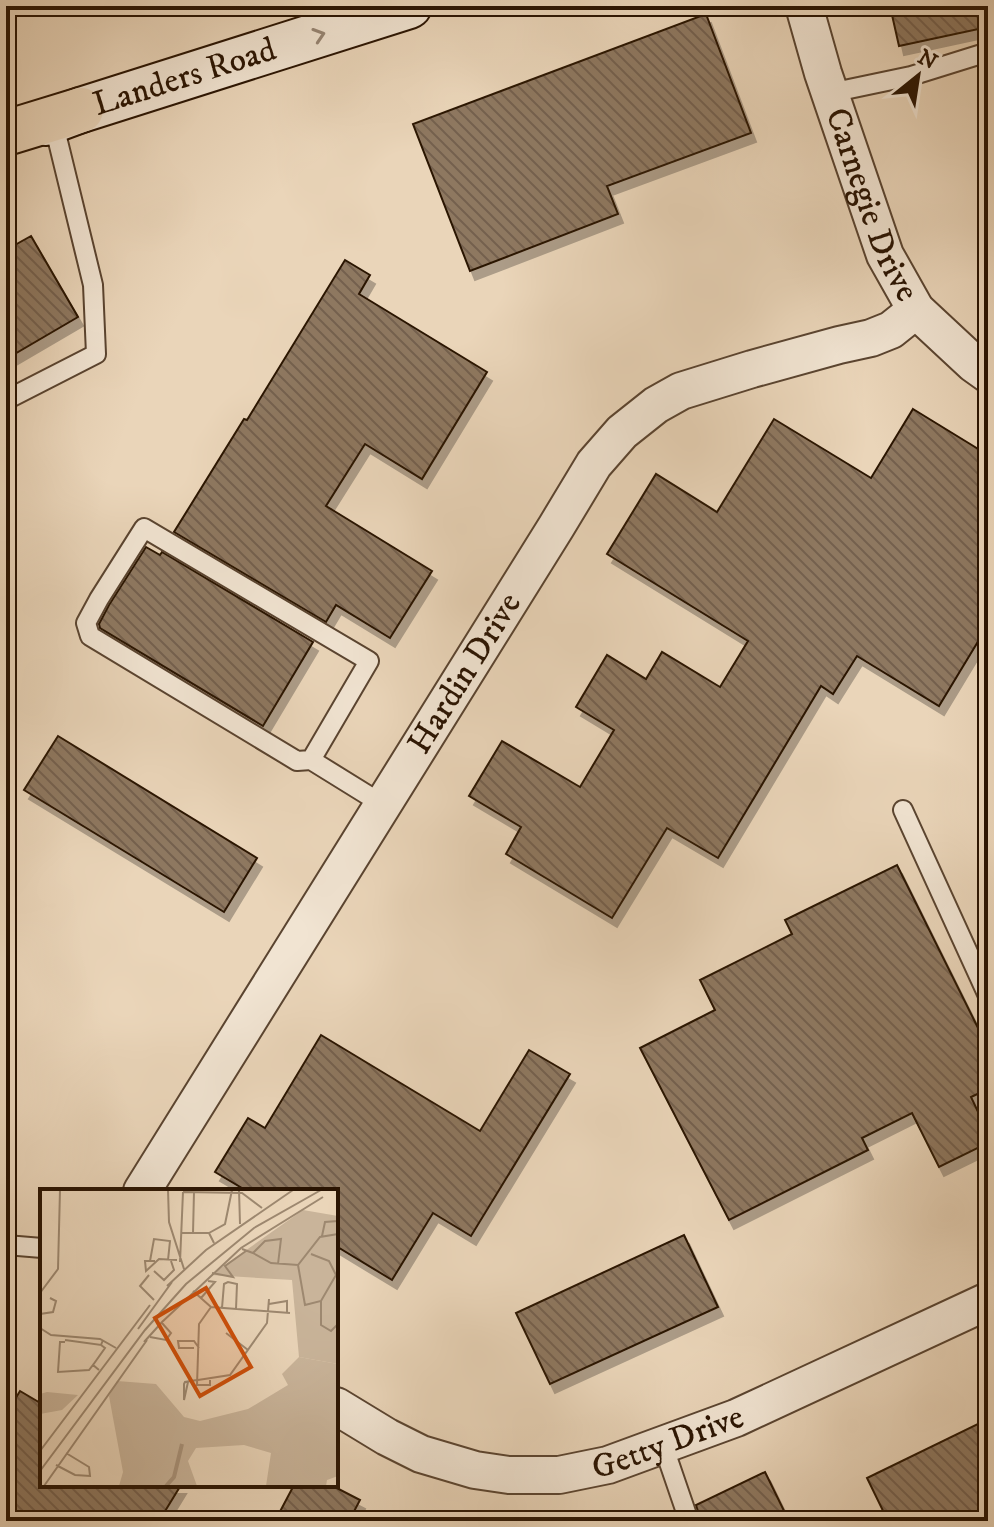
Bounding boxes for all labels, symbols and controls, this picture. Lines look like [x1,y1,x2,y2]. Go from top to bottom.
one-way arrow [311,28,325,44]
street label: Landers Road [88,29,281,126]
north arrow [878,36,958,116]
text: N [913,44,942,76]
street label: Carnegie Drive [816,103,928,309]
street label: Hardin Drive [399,585,531,762]
inset map [40,1189,338,1487]
street label: Getty Drive [588,1396,749,1489]

